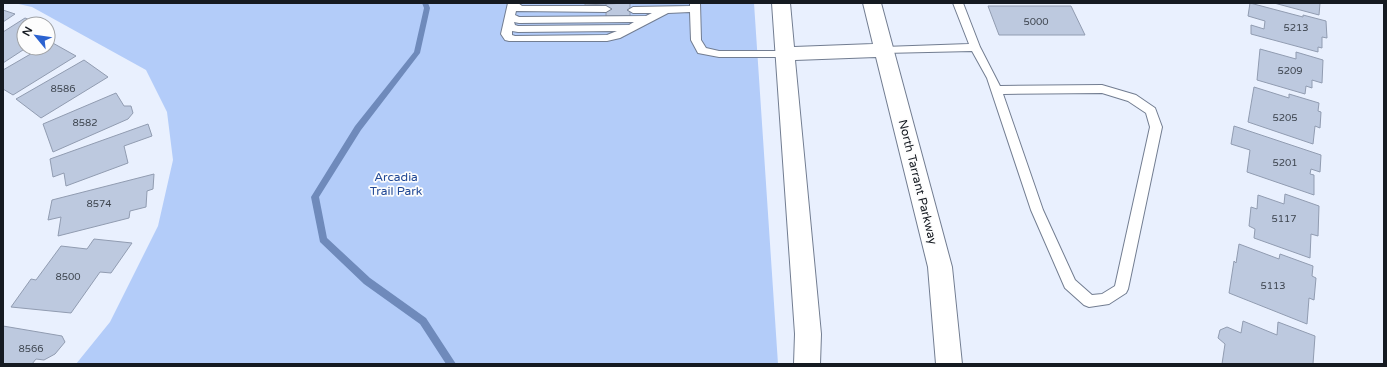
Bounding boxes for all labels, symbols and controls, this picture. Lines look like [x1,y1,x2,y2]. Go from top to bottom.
north arrow [16,16,56,56]
house number: 5000 [1023,16,1049,28]
house number: 5213 [1283,22,1309,34]
text: N [20,24,36,38]
house number: 5209 [1277,65,1303,77]
house number: 8586 [50,83,76,95]
house number: 5205 [1272,112,1298,124]
house number: 8582 [72,117,98,129]
street label: North Tarrant Parkway [896,118,940,247]
house number: 5201 [1272,157,1298,169]
park label: Arcadia Trail Park [370,170,423,198]
house number: 8574 [86,198,112,210]
house number: 5117 [1271,213,1297,225]
house number: 8500 [55,271,81,283]
house number: 5113 [1260,280,1286,292]
house number: 8566 [18,343,44,355]

